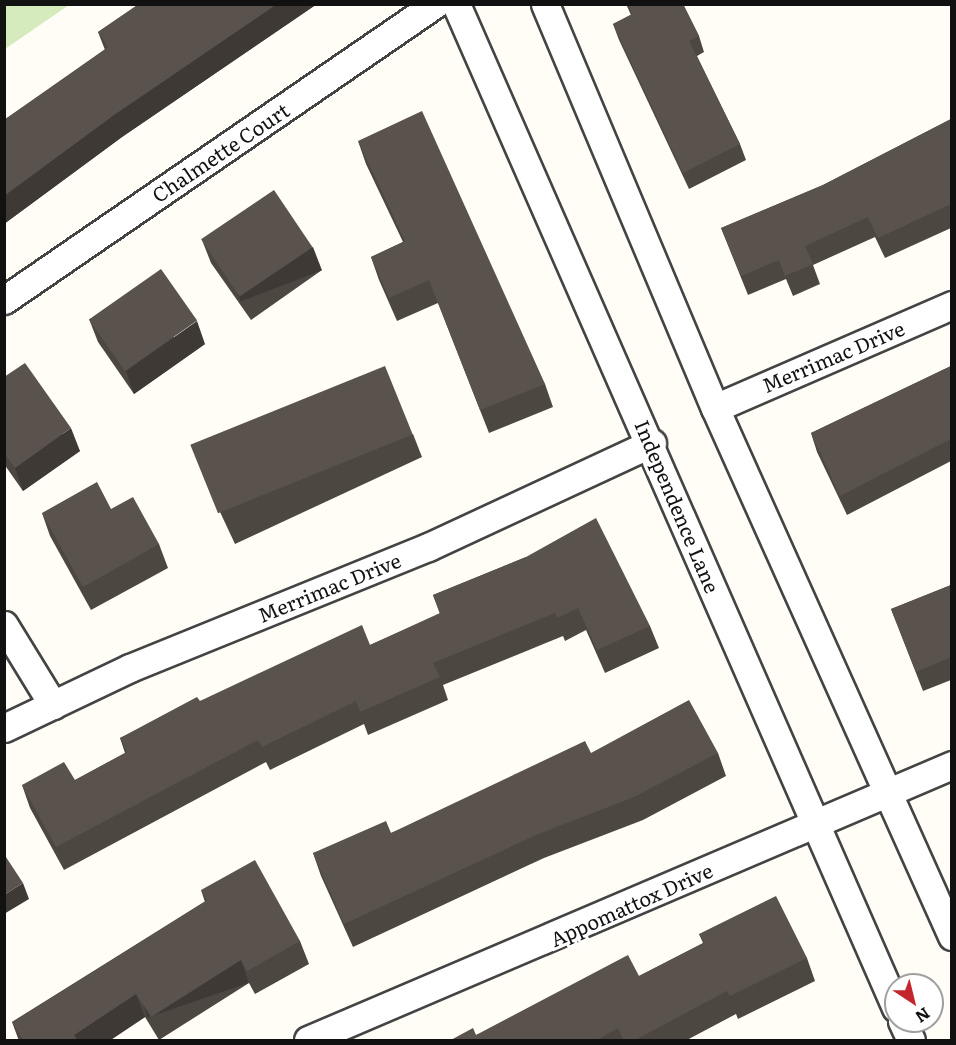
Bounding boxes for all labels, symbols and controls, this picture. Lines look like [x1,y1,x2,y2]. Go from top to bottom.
street label: Chalmette Court [147,97,293,207]
street label: Merrimac Drive [758,315,908,397]
street label: Independence Lane [631,416,725,596]
street label: Merrimac Drive [254,547,404,627]
street label: Appomattox Drive [546,857,716,951]
north arrow [884,973,944,1033]
text: N [911,1002,936,1030]

